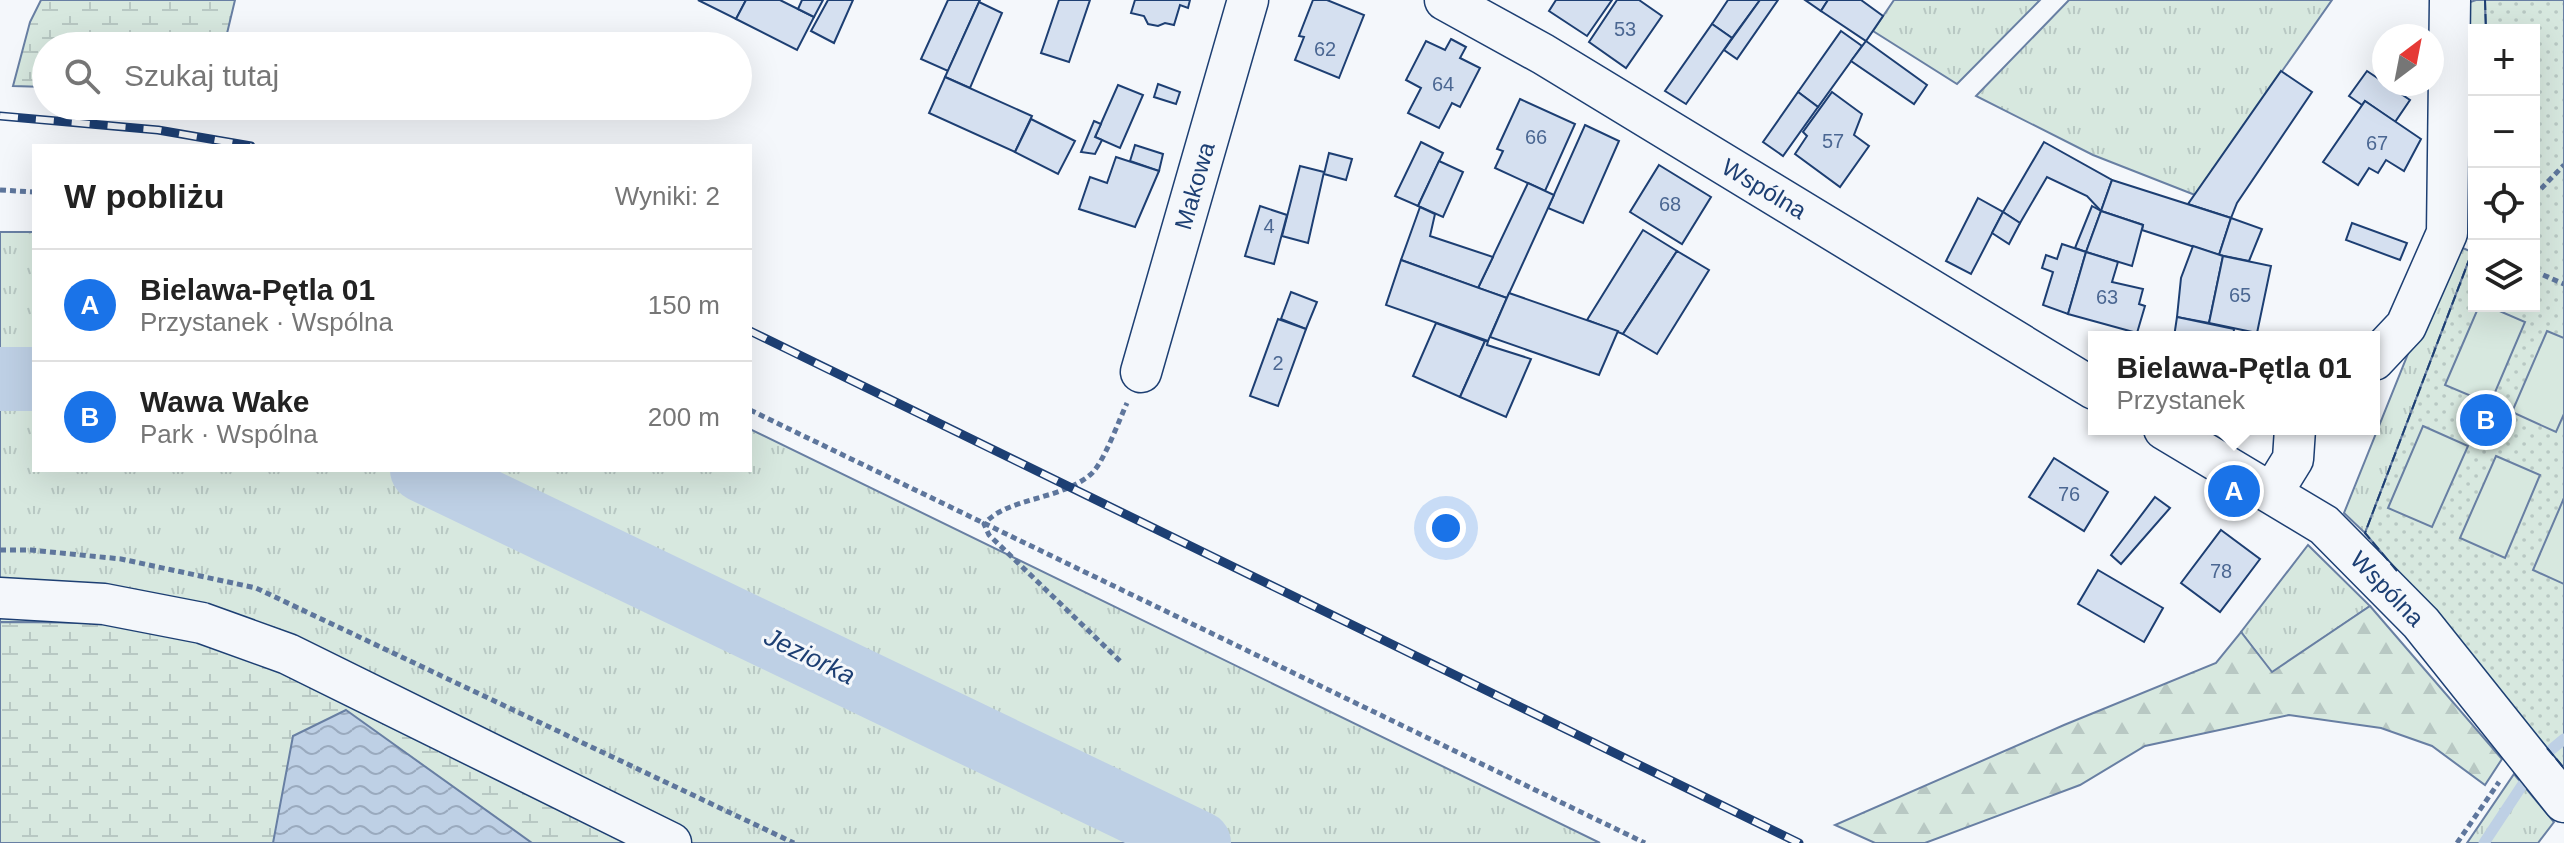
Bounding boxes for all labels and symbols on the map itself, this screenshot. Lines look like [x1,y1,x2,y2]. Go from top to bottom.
house number: 53 [1614,18,1636,40]
north arrow [2372,24,2444,96]
house number: 62 [1314,38,1336,60]
house number: 64 [1432,73,1454,95]
house number: 66 [1525,126,1547,148]
house number: 57 [1822,130,1844,152]
house number: 67 [2366,132,2388,154]
street label: Makowa [1169,139,1220,233]
street label: Wspólna [1717,153,1812,225]
house number: 68 [1659,193,1681,215]
house number: 4 [1263,215,1275,237]
house number: 65 [2229,284,2251,306]
house number: 63 [2096,286,2118,308]
house number: 2 [1272,352,1284,374]
pin: B [2460,390,2512,450]
pin: A [2208,461,2260,521]
house number: 76 [2058,483,2080,505]
your location [1426,508,1466,548]
street label: Wspólna [2345,546,2430,632]
house number: 78 [2210,560,2232,582]
water label: Jeziorka [759,621,860,691]

